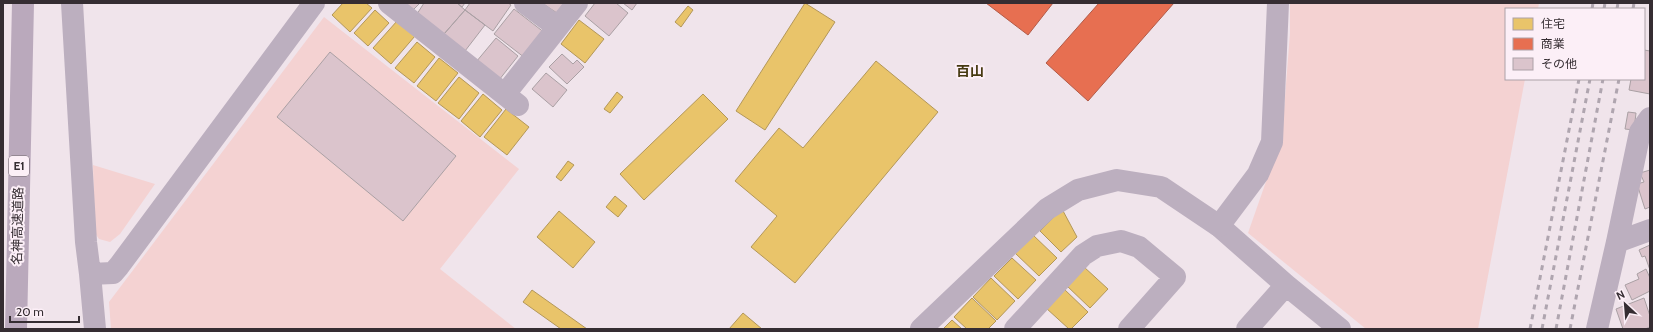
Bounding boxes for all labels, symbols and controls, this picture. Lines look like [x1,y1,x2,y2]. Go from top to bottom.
legend [1505,8,1645,80]
text: 住宅 [1541,16,1565,31]
text: 商業 [1541,36,1565,51]
text: その他 [1541,56,1577,71]
district label: 百山 [956,62,984,80]
road number: E1 [9,156,29,176]
street label: 名神高速道路 [8,187,26,265]
north arrow [1605,284,1645,324]
text: N [1614,287,1627,303]
scale bar [10,298,79,324]
text: 20 m [16,304,44,319]

